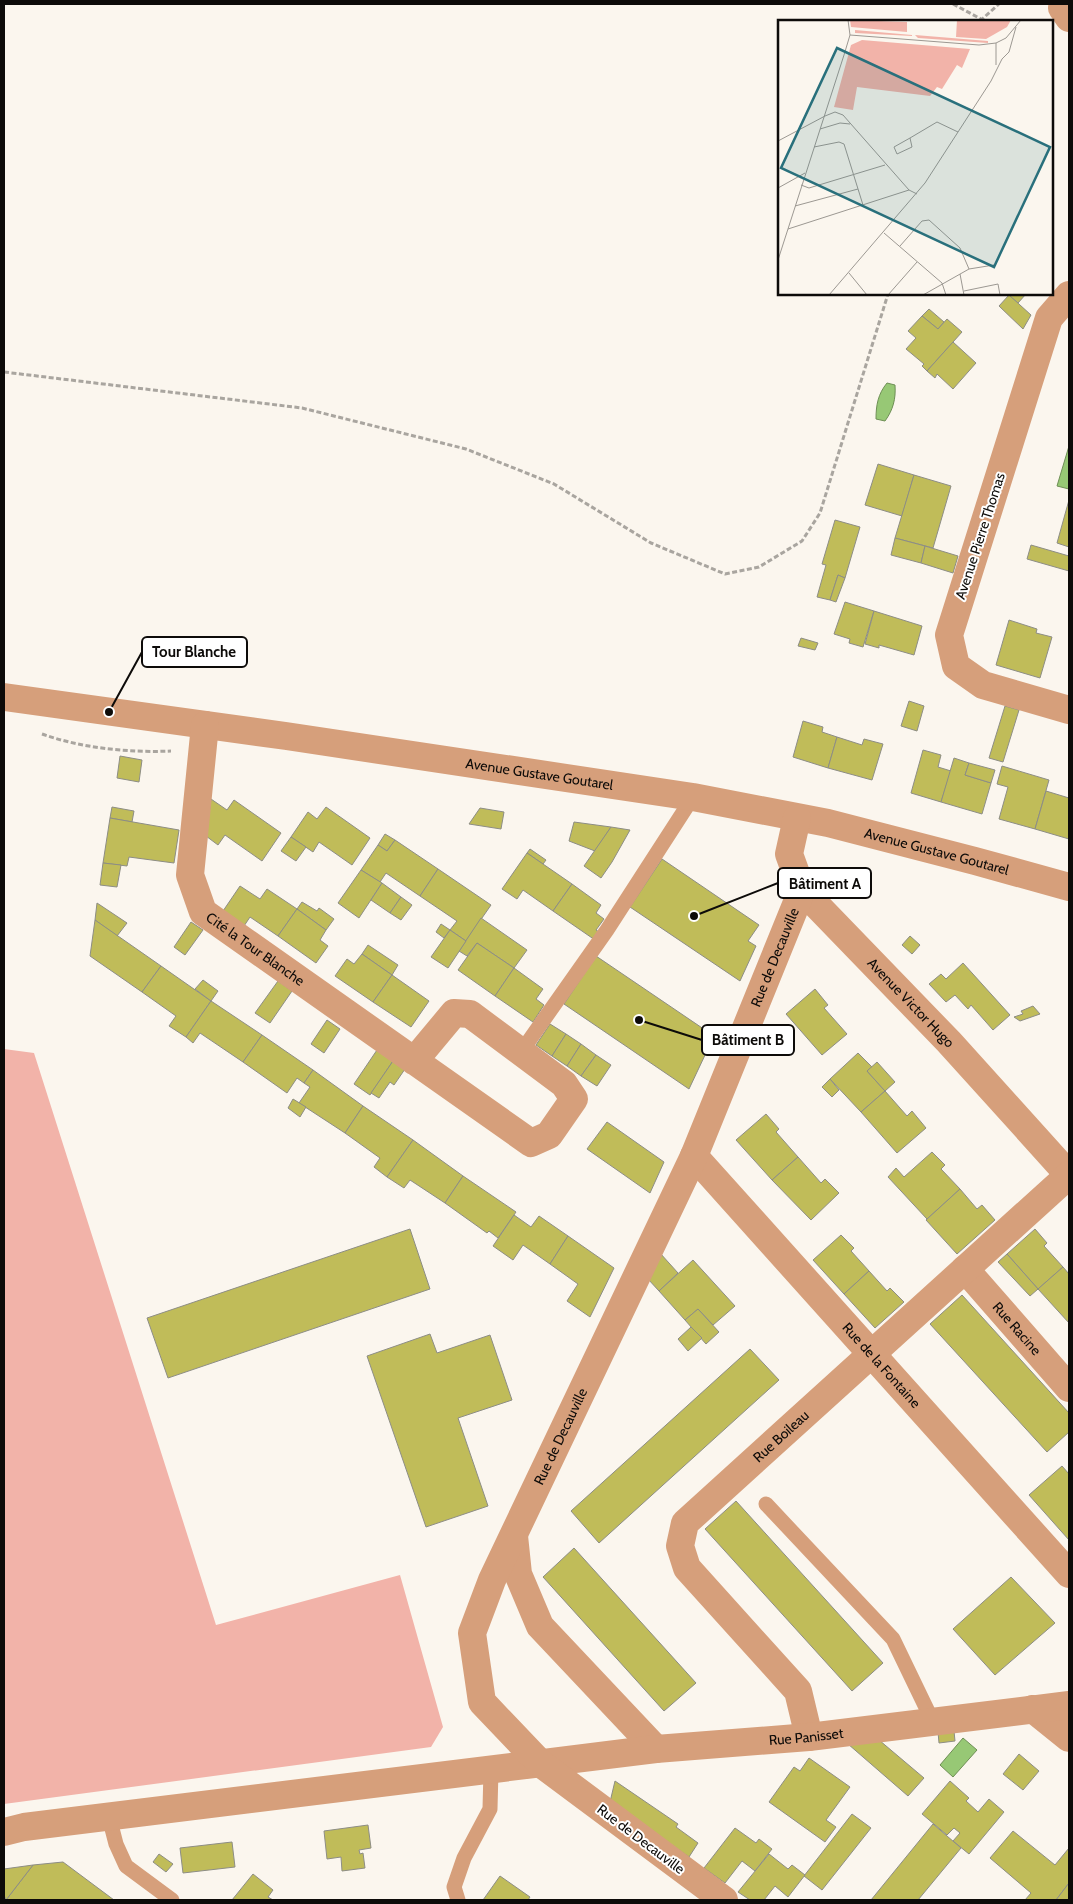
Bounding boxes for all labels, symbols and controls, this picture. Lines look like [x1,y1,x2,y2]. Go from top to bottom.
inset map [778,20,1053,295]
street label: Avenue Pierre Thomas [951,470,1009,602]
callout: Tour Blanche [142,637,247,667]
text: Tour Blanche [152,643,236,661]
street label: Avenue Gustave Goutarel [465,754,615,794]
street label: Avenue Gustave Goutarel [862,824,1012,879]
callout: Bâtiment A [778,868,871,898]
text: Bâtiment A [789,875,862,893]
street label: Rue de Decauville [746,905,803,1010]
street label: Cité la Tour Blanche [203,908,308,990]
street label: Avenue Victor Hugo [864,954,959,1051]
callout: Bâtiment B [702,1025,794,1055]
text: Bâtiment B [712,1031,784,1049]
street label: Rue Racine [989,1298,1045,1359]
street label: Rue de la Fontaine [839,1319,925,1412]
street label: Rue de Decauville [530,1385,591,1488]
street label: Rue Boileau [749,1406,813,1466]
street label: Rue Panisset [768,1724,845,1749]
street label: Rue de Decauville [594,1800,688,1878]

